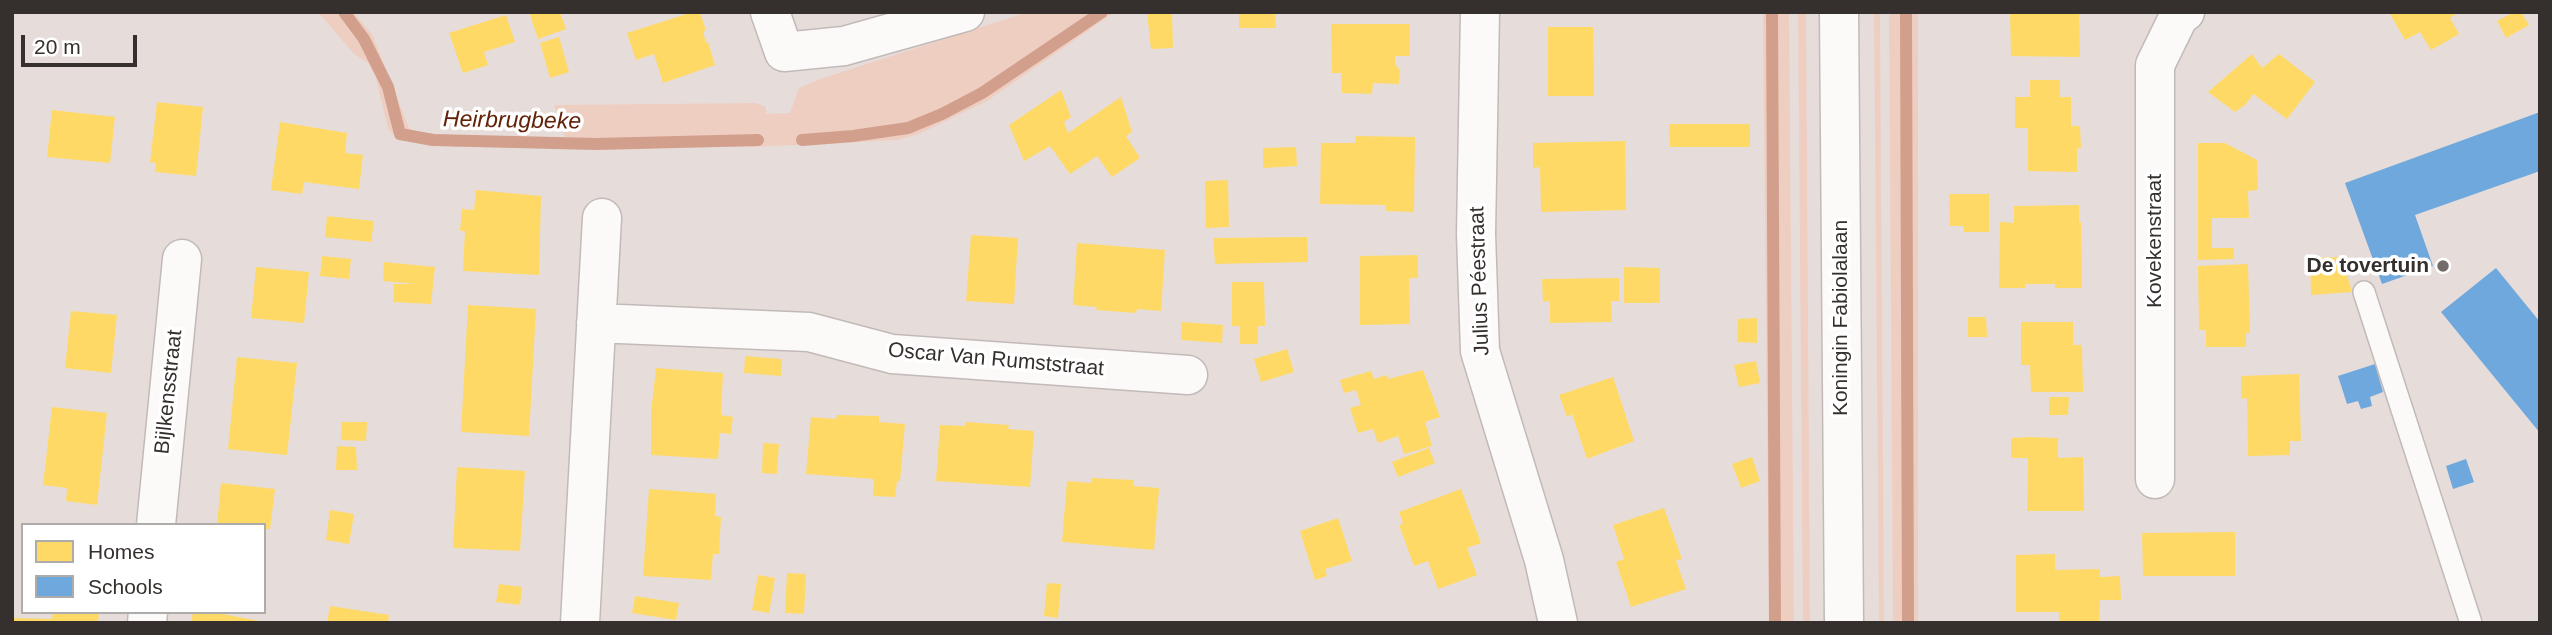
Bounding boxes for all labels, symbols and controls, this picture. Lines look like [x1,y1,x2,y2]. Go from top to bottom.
scale bar [24,21,140,65]
text: 20 m [34,35,81,58]
water label: Heirbrugbeke [443,106,581,136]
street label: Kovekenstraat [2142,174,2168,308]
street label: Julius Péestraat [1465,206,1495,356]
street label: Koningin Fabiolalaan [1828,220,1854,416]
place label: De tovertuin [2306,253,2429,279]
marker: De tovertuin [2435,258,2451,274]
street label: Bijlkensstraat [150,329,188,455]
street label: Oscar Van Rumststraat [887,338,1105,382]
legend [21,523,266,614]
text: Homes [88,540,155,563]
text: Schools [88,575,163,598]

